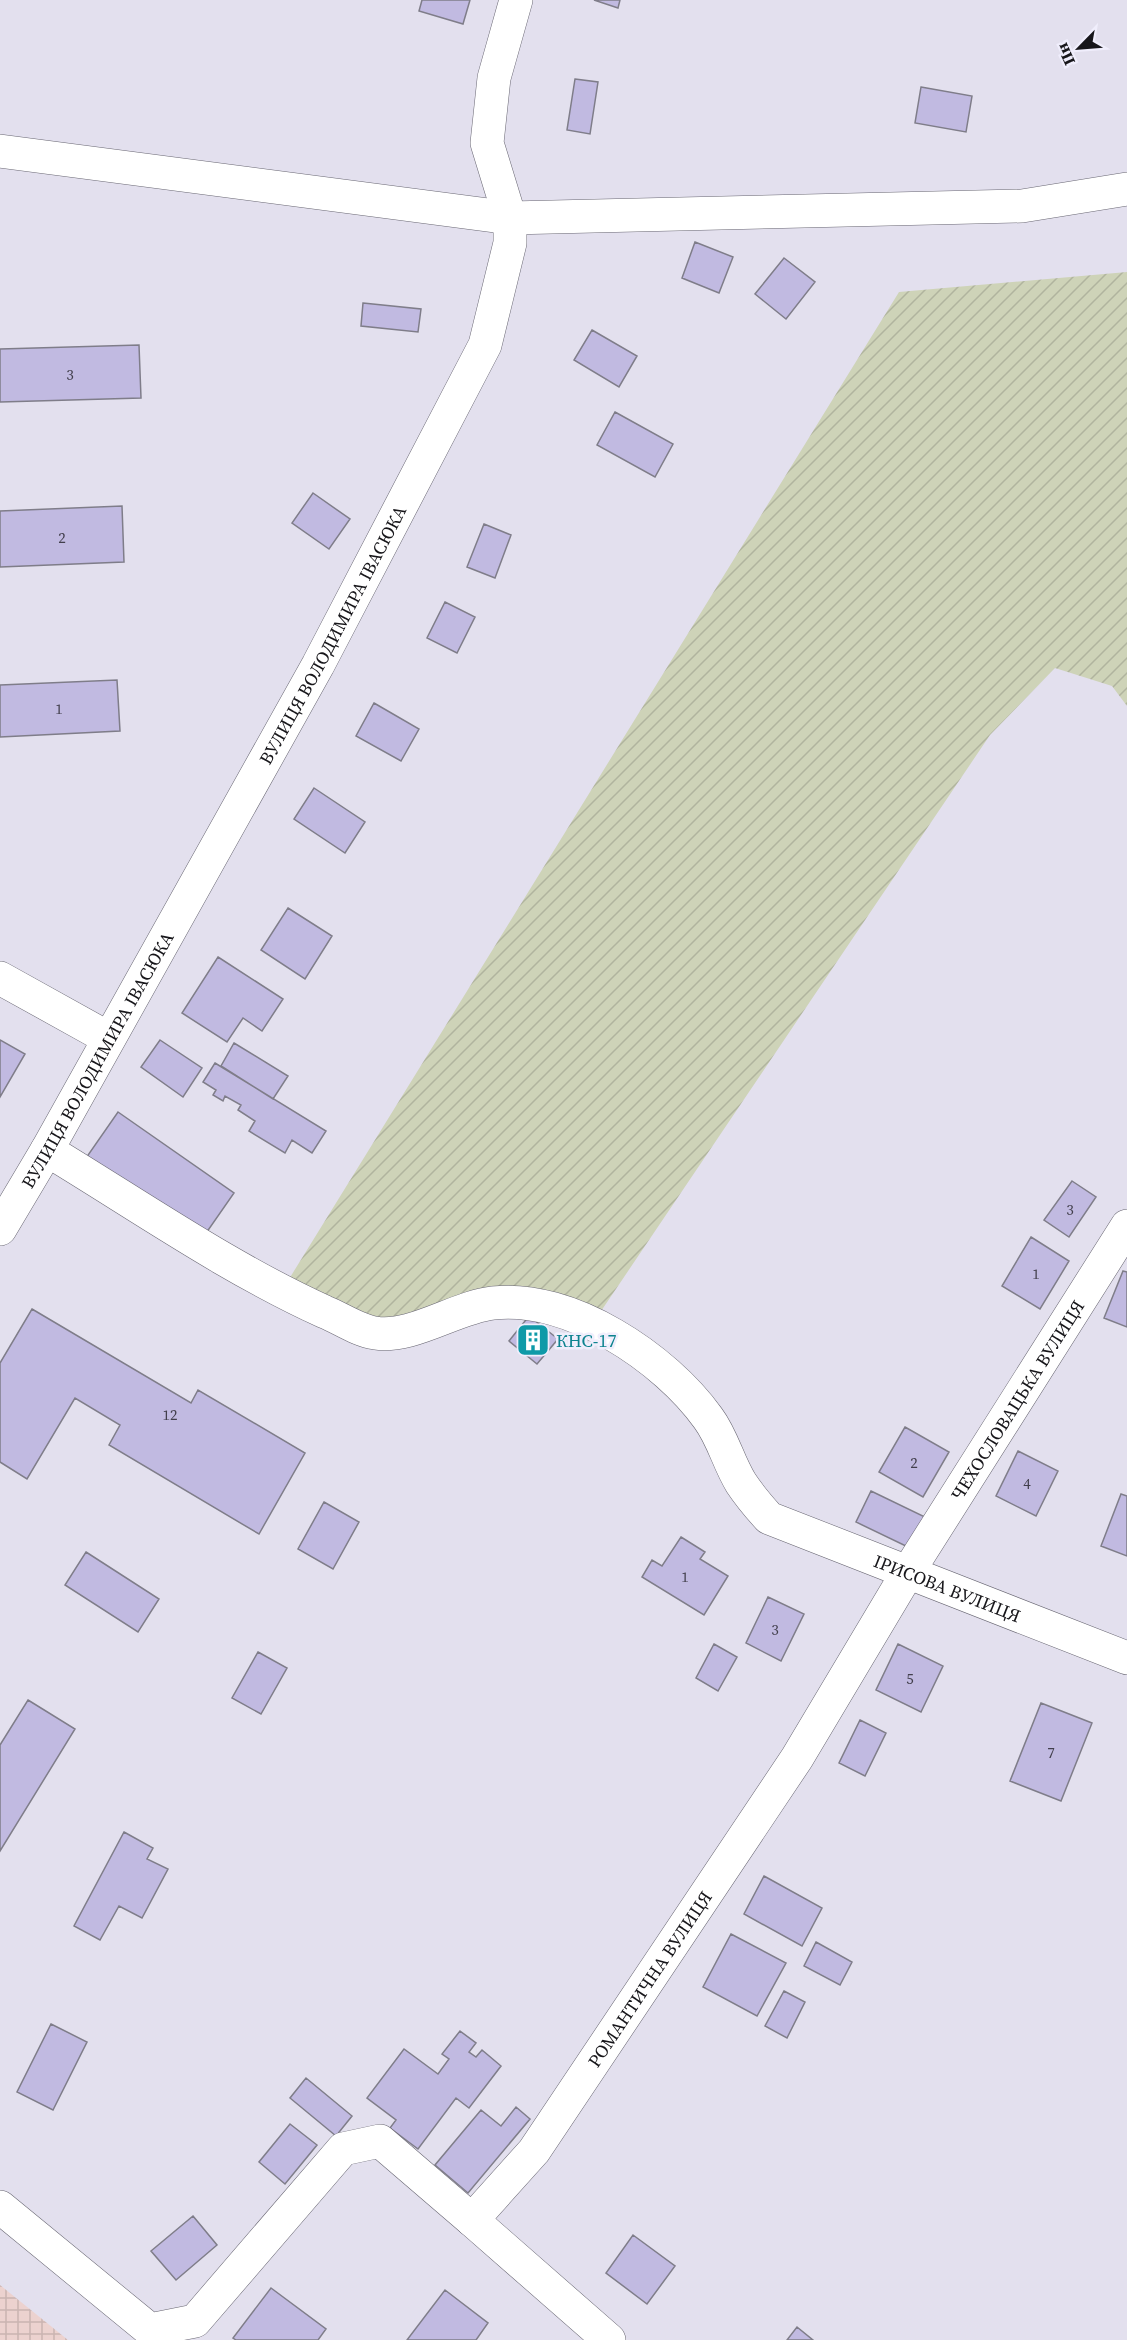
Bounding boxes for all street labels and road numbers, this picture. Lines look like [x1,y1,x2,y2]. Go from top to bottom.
street label: ВУЛИЦЯ ВОЛОДИМИРА ІВАСЮКА [253,501,412,769]
street label: ВУЛИЦЯ ВОЛОДИМИРА ІВАСЮКА [15,927,179,1193]
street label: ЧЕХОСЛОВАЦЬКА ВУЛИЦЯ [944,1295,1090,1505]
street label: ІРИСОВА ВУЛИЦЯ [870,1548,1024,1628]
street label: РОМАНТИЧНА ВУЛИЦЯ [581,1886,717,2072]

